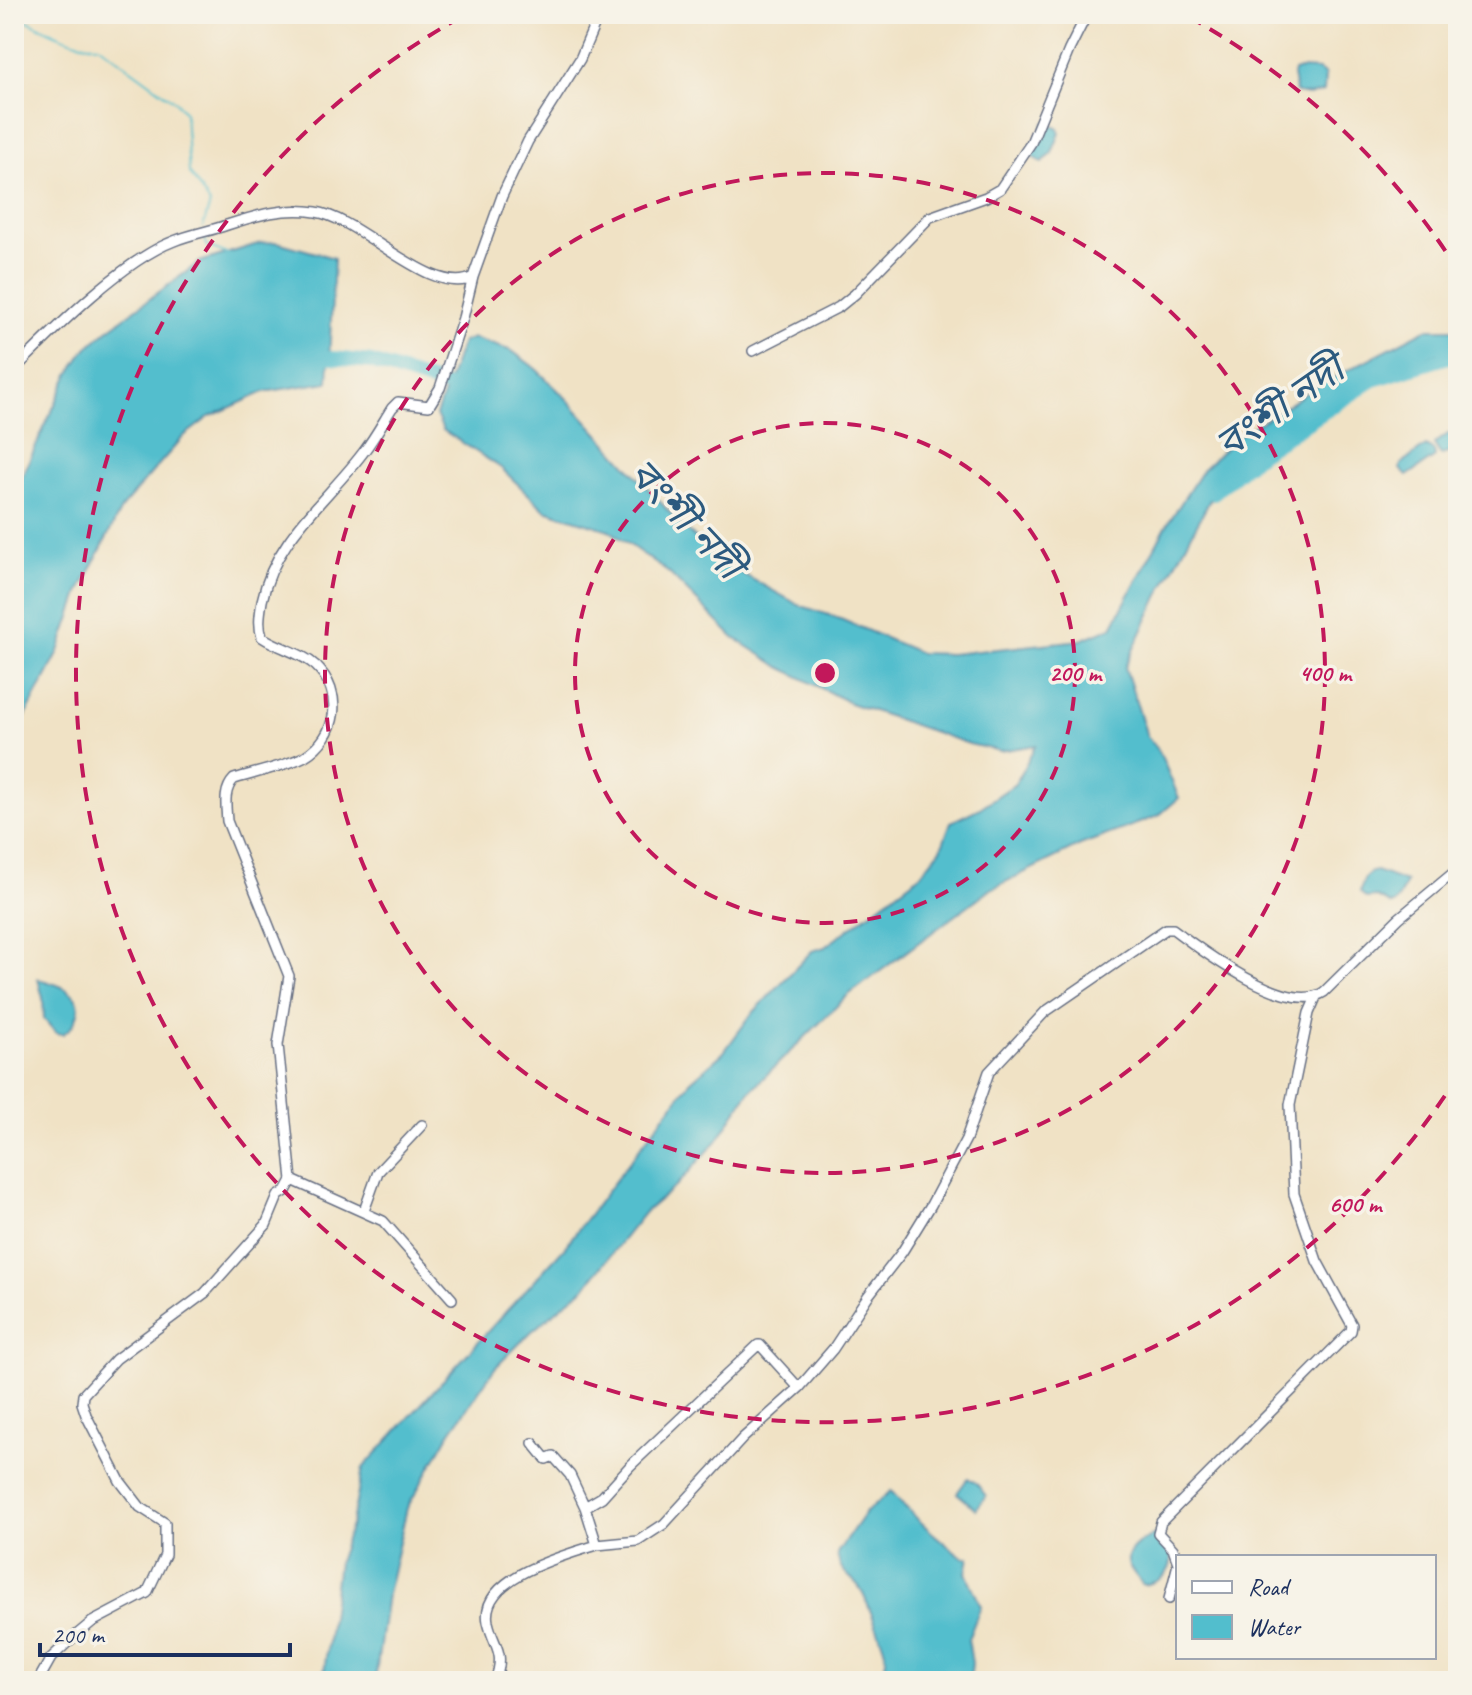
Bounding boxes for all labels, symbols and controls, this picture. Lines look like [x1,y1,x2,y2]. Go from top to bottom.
water label: বংশী নদী [1206,340,1360,469]
water label: বংশী নদী [618,449,759,595]
text: 200 m [1049,658,1103,688]
text: 400 m [1299,658,1353,688]
centre of rings [811,659,839,687]
text: 600 m [1329,1189,1384,1219]
legend [1176,1555,1436,1659]
text: Road [1248,1572,1292,1602]
scale bar [40,1607,290,1657]
text: Water [1248,1612,1303,1642]
text: 200 m [52,1620,106,1650]

